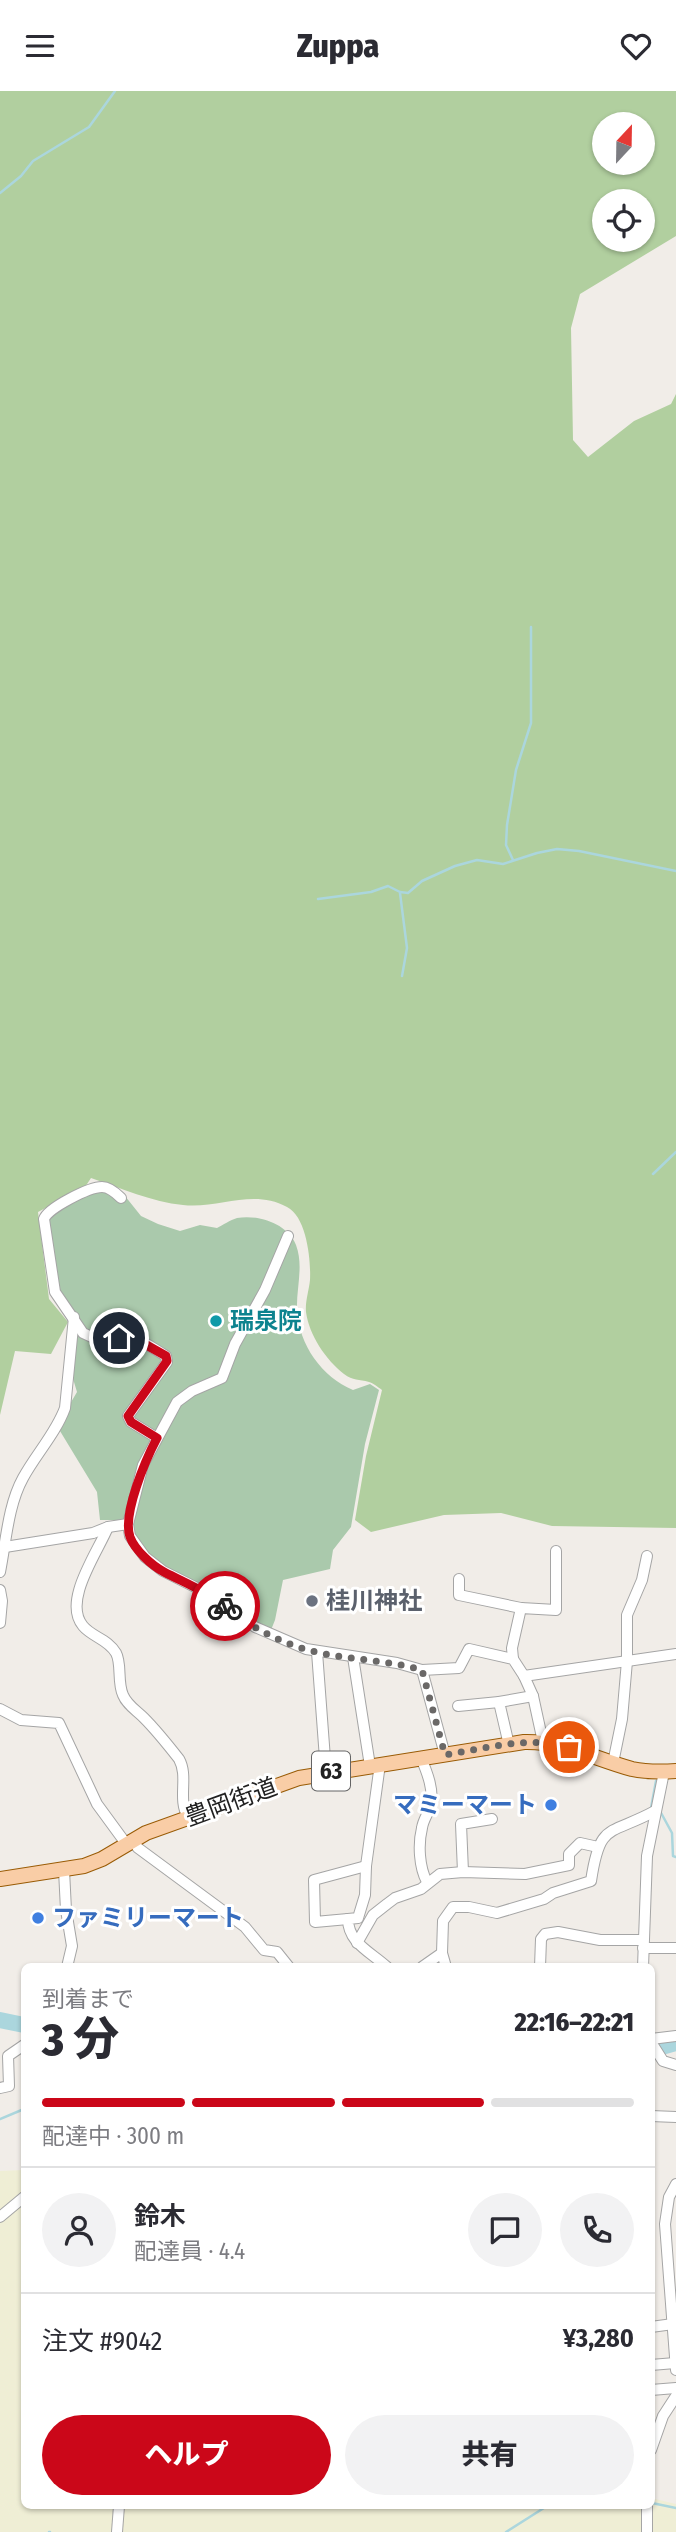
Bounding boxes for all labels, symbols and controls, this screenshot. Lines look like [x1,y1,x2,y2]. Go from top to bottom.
icon: menu [21,27,59,65]
text: Zuppa [297,27,379,65]
icon: heart [617,27,655,65]
north arrow [592,112,654,175]
map controls [592,112,655,252]
button: locate [592,189,655,252]
place label: 瑞泉院 [230,1307,302,1335]
pin [89,1308,149,1368]
marker: 瑞泉院 [208,1313,224,1329]
icon: home [100,1319,138,1357]
courier [190,1571,260,1641]
icon: bike [206,1587,244,1625]
place label: 桂川神社 [326,1587,422,1615]
marker: 桂川神社 [304,1593,320,1609]
pin [539,1717,599,1777]
icon: bag [550,1728,588,1766]
road number: 63 [312,1751,350,1791]
street label: 豊岡街道 [181,1772,281,1832]
place label: マミーマート [393,1791,537,1819]
marker: マミーマート [543,1797,559,1813]
place label: ファミリーマート [52,1904,244,1932]
marker: ファミリーマート [30,1910,46,1926]
text: 到着まで [42,1985,134,2013]
text: 22:16–22:21 [515,2007,634,2038]
text: 3 分 [42,2012,119,2067]
text: 配達中 · 300 m [42,2122,184,2150]
button: person [42,2193,116,2267]
button: chat [468,2193,542,2267]
button: phone [560,2193,634,2267]
text: 鈴木 [134,2201,186,2232]
text: 配達員 · 4.4 [134,2237,245,2265]
text: ¥3,280 [563,2323,634,2354]
text: 注文 #9042 [42,2326,162,2357]
button: ヘルプ [42,2415,331,2495]
button: 共有 [345,2415,634,2495]

